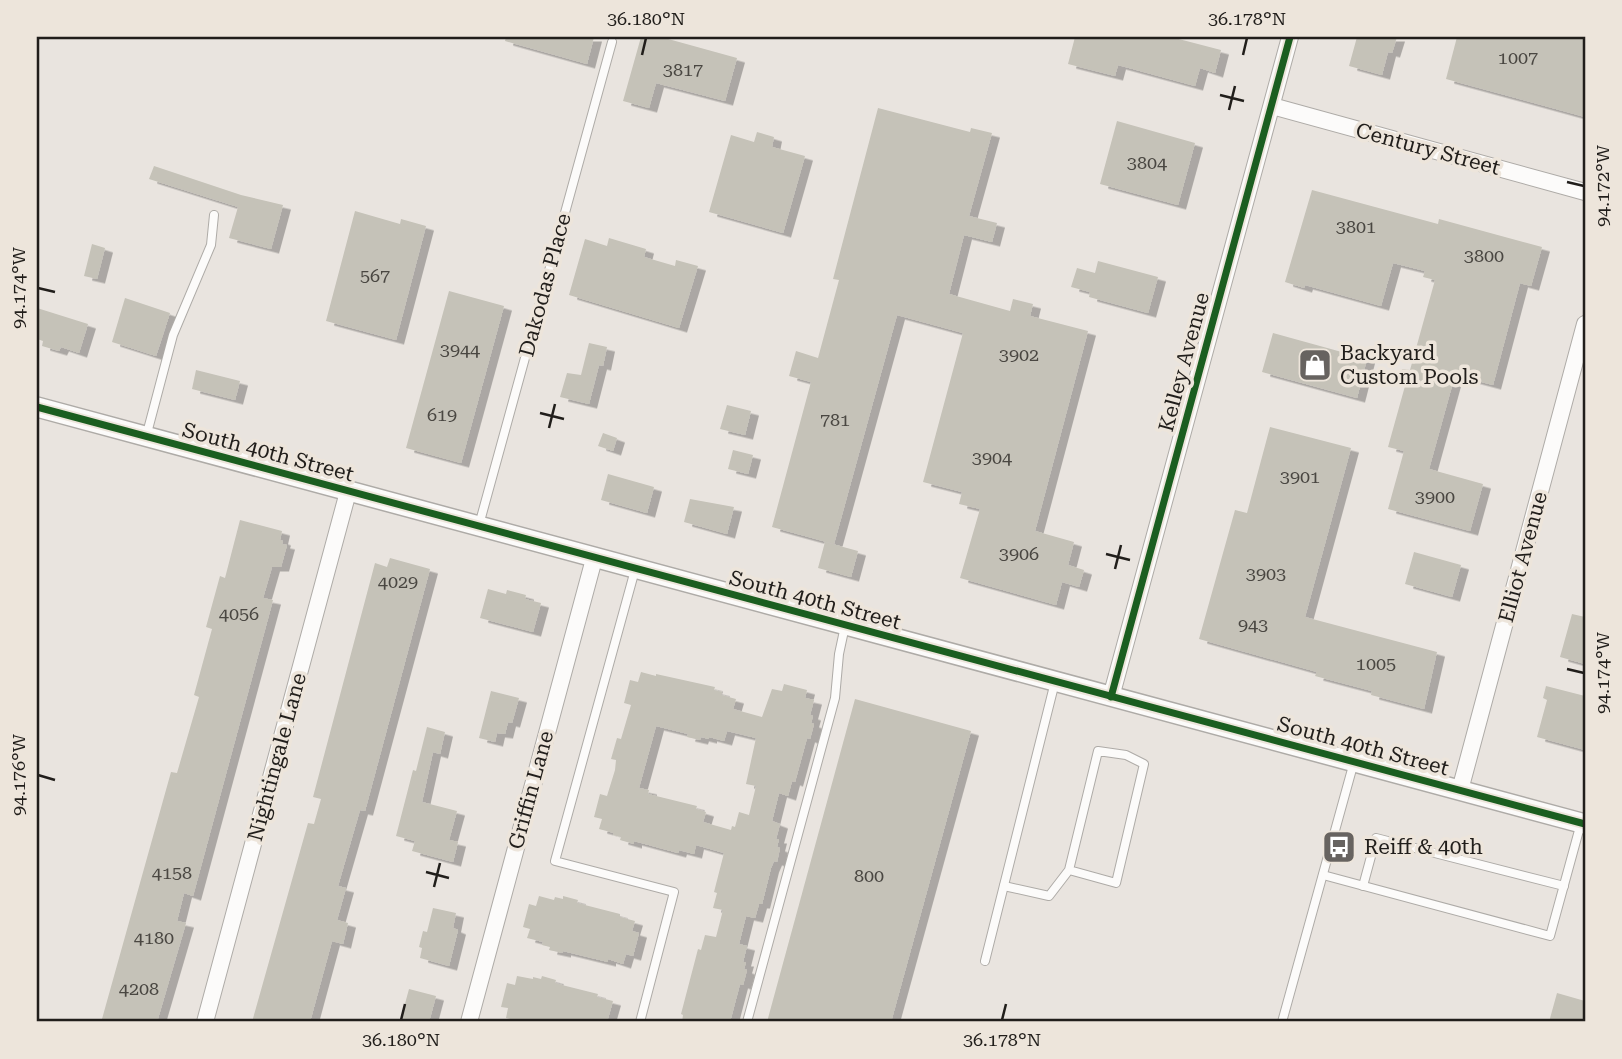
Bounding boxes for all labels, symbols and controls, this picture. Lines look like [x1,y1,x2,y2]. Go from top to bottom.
text: 36.180°N [607,8,685,29]
text: 36.178°N [1208,8,1286,29]
house number: 1007 [1498,47,1538,68]
house number: 3817 [663,59,703,80]
street label: Century Street [1353,118,1503,180]
text: 94.172°W [1592,144,1613,227]
house number: 3804 [1127,152,1167,173]
street label: Dakodas Place [514,211,576,359]
house number: 3801 [1336,216,1376,237]
house number: 3800 [1464,245,1504,266]
text: 94.174°W [8,246,29,329]
house number: 567 [360,265,390,286]
street label: Kelley Avenue [1154,290,1214,434]
house number: 3944 [440,339,480,360]
place label: Backyard Custom Pools [1340,341,1479,389]
house number: 3902 [999,344,1039,365]
shop icon: Backyard Custom Pools [1296,346,1334,384]
house number: 619 [427,404,457,425]
house number: 781 [820,409,850,430]
street label: South 40th Street [180,418,357,486]
house number: 3904 [972,447,1012,468]
house number: 3901 [1280,466,1320,487]
house number: 3900 [1415,486,1455,507]
street label: Elliot Avenue [1494,489,1552,625]
house number: 3906 [999,543,1039,564]
house number: 3903 [1246,563,1286,584]
street label: South 40th Street [727,566,904,634]
house number: 4029 [378,571,418,592]
house number: 4056 [219,603,259,624]
house number: 943 [1238,614,1268,635]
text: 94.174°W [1592,631,1613,714]
house number: 1005 [1356,653,1396,674]
street label: Nightingale Lane [243,670,311,844]
street label: South 40th Street [1275,712,1452,780]
street label: Griffin Lane [504,728,558,852]
text: 94.176°W [8,733,29,816]
bus stop icon: Reiff & 40th [1320,828,1358,866]
place label: Reiff & 40th [1364,835,1483,859]
house number: 4158 [152,862,192,883]
house number: 800 [854,865,884,886]
house number: 4180 [134,927,174,948]
house number: 4208 [119,978,159,999]
text: 36.180°N [362,1029,440,1050]
text: 36.178°N [963,1029,1041,1050]

